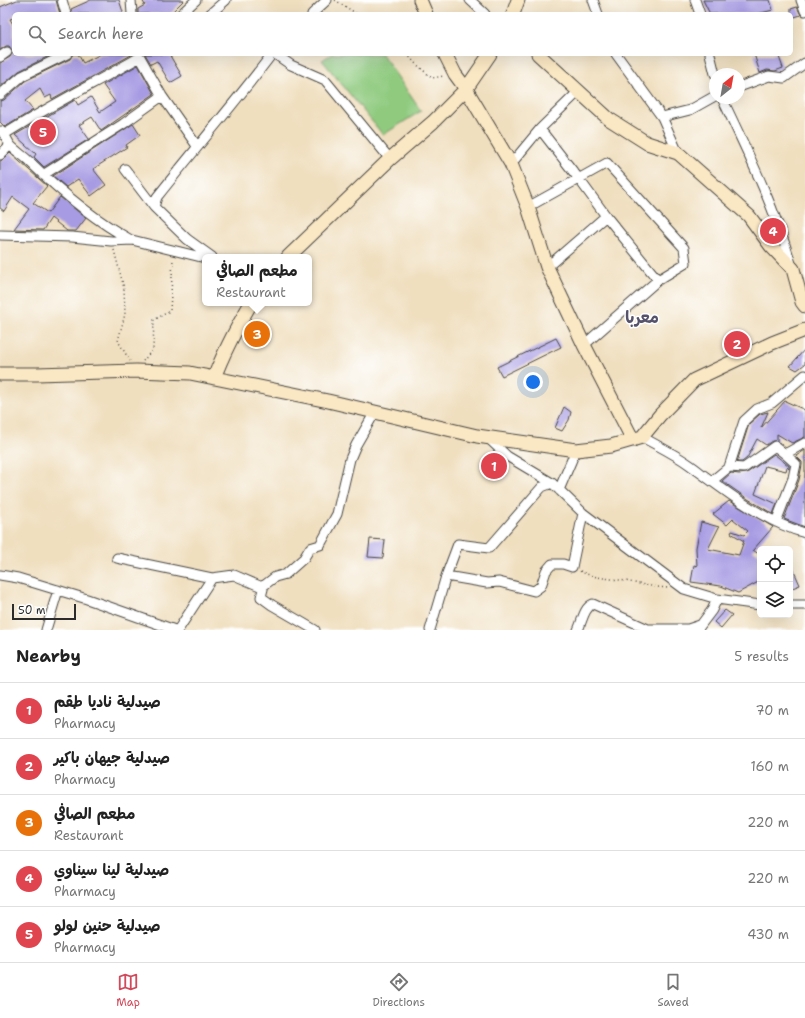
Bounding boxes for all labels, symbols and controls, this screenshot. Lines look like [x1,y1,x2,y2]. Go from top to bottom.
search box [12,12,793,56]
icon: search [26,23,48,45]
text: Search here [58,24,144,44]
north arrow [709,68,745,104]
pin: 5 [30,117,56,147]
pin: 4 [760,216,786,246]
popup [202,254,312,306]
text: مطعم الصافي [216,261,298,281]
text: Restaurant [216,284,286,301]
district label: معربا [625,307,659,328]
pin: 3 [244,319,270,349]
pin: 2 [724,329,750,359]
your location [523,372,543,392]
pin: 1 [481,451,507,481]
map controls [757,546,793,618]
button: locate [757,546,793,582]
button: layers [757,582,793,618]
scale bar [12,602,76,621]
text: 50 m [18,603,46,618]
text: Nearby [16,645,81,667]
text: 5 results [734,648,789,665]
text: صيدلية ناديا طقم [54,692,161,712]
text: 1 [26,702,32,719]
text: 70 m [755,702,789,719]
text: Pharmacy [54,715,116,732]
text: صيدلية جيهان باكير [54,748,170,768]
text: 2 [24,758,34,775]
text: 160 m [751,758,789,775]
text: Pharmacy [54,771,116,788]
text: مطعم الصافي [54,804,135,824]
text: 3 [24,814,34,831]
text: 220 m [747,814,789,831]
text: Restaurant [54,827,124,844]
text: صيدلية لينا سيناوي [54,860,169,880]
text: 4 [24,870,34,887]
text: 220 m [747,870,789,887]
text: Pharmacy [54,883,116,900]
text: صيدلية حنين لولو [54,916,161,936]
text: 5 [25,926,33,943]
text: 430 m [747,926,789,943]
text: Pharmacy [54,939,116,956]
tab: Map [116,971,140,1010]
tab: Directions [372,971,425,1010]
tab: Saved [657,971,689,1010]

